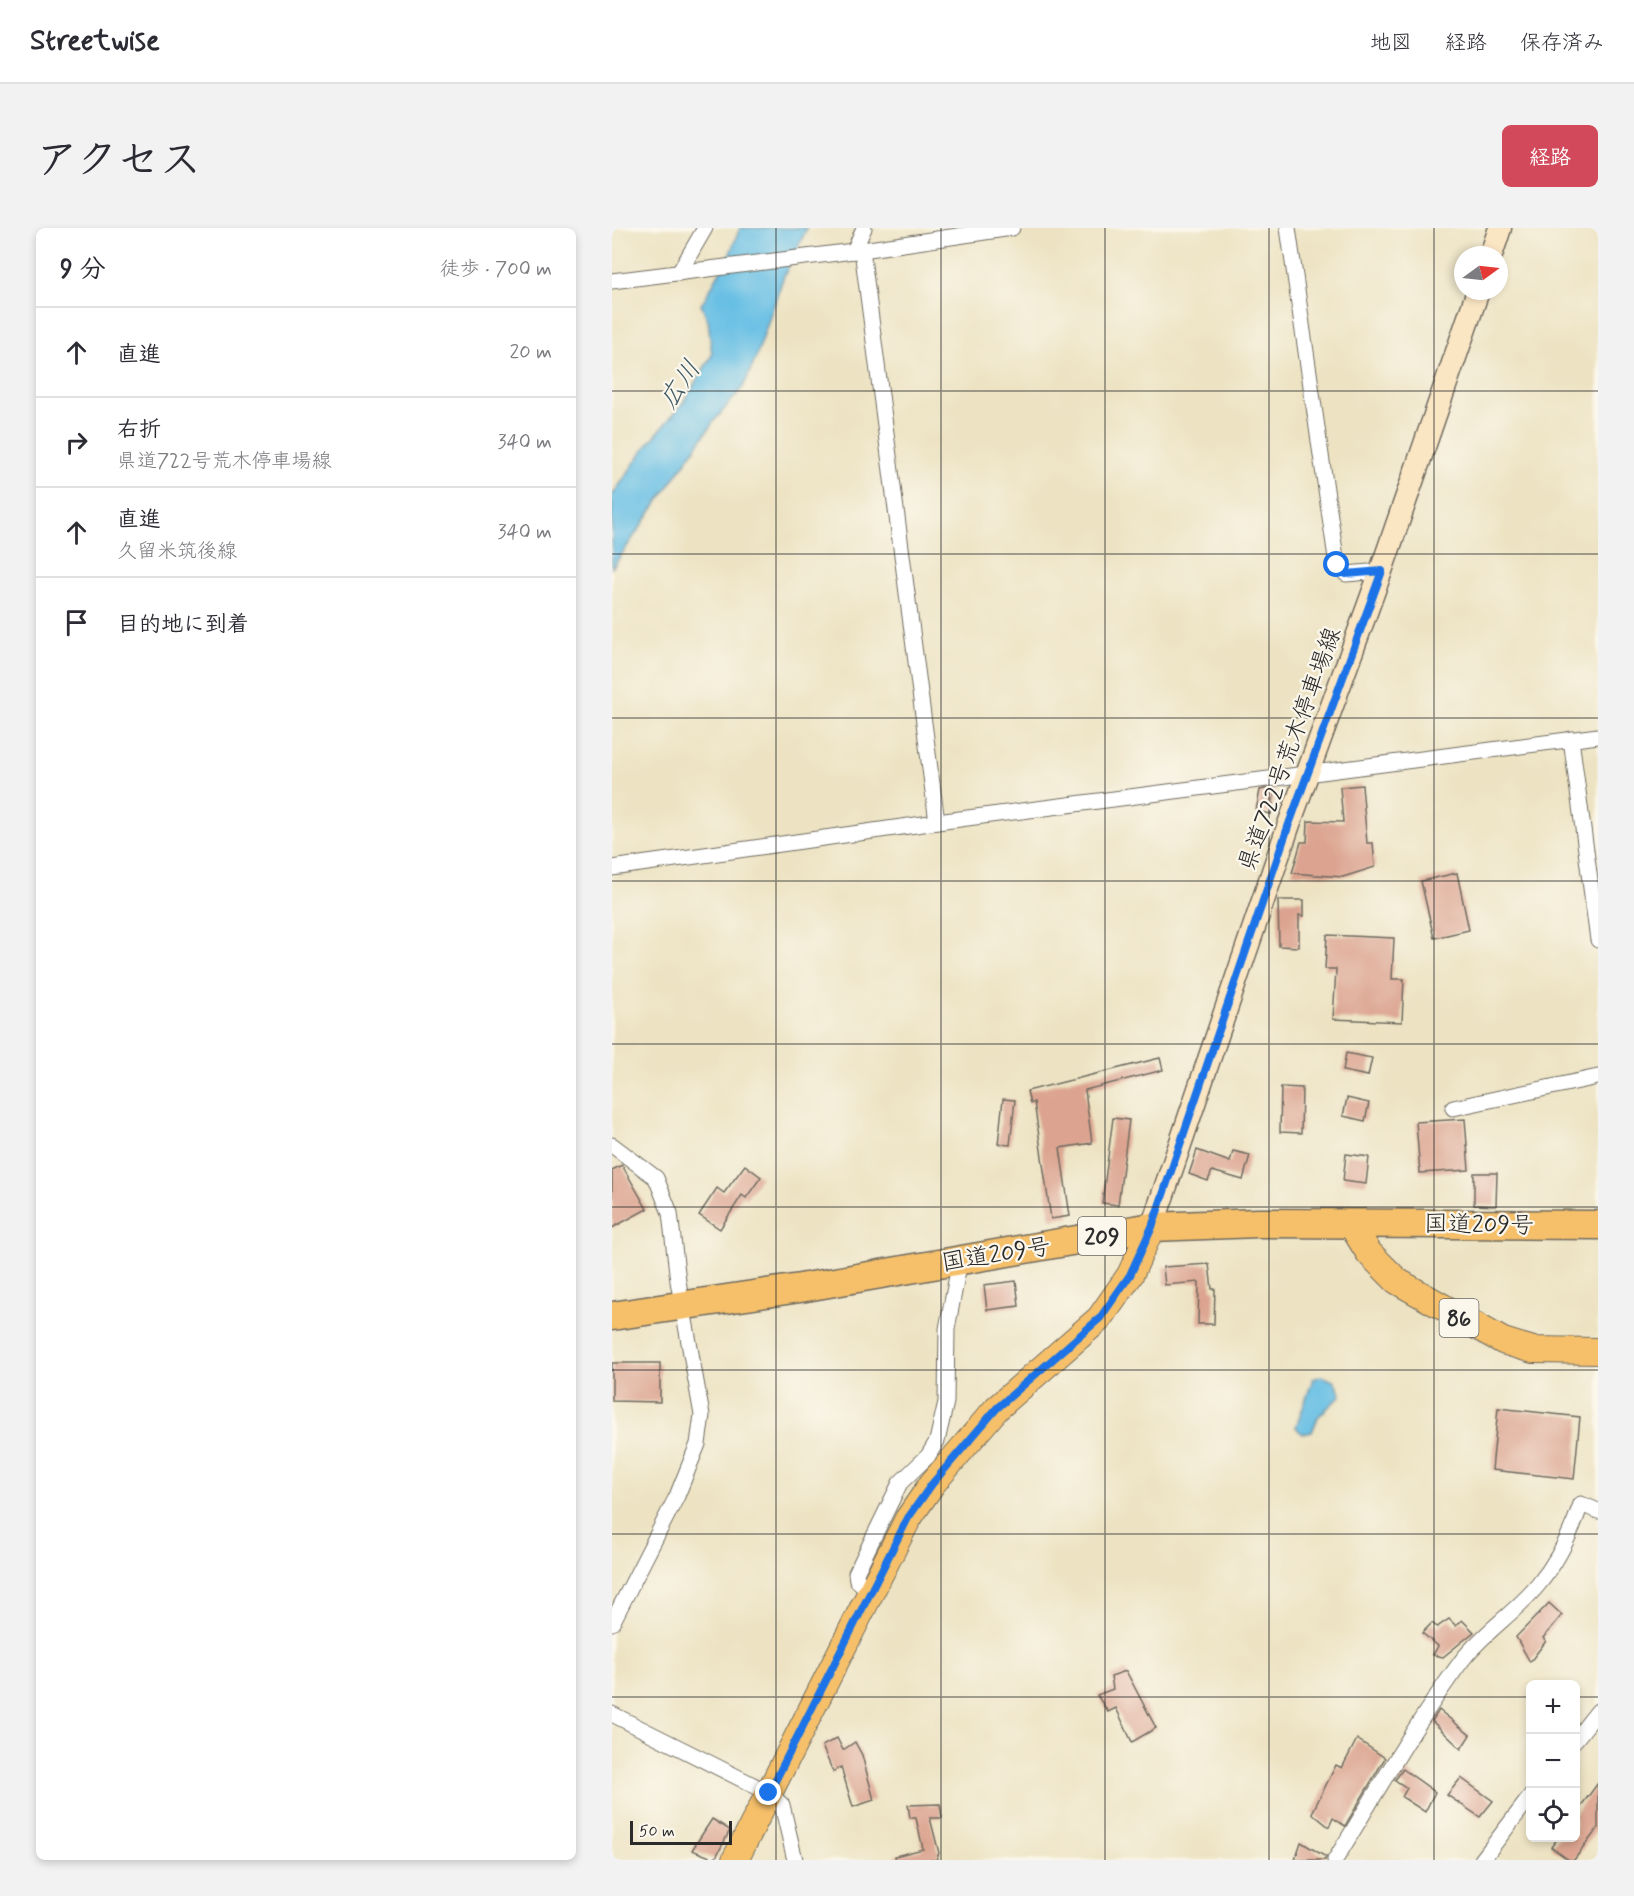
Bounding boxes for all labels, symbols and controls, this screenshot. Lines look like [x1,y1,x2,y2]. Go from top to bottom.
text: Streetwise [30,23,160,60]
text: 地図 [1370,29,1412,57]
text: 経路 [1445,29,1487,57]
text: 保存済み [1520,29,1604,57]
button: 経路 [1502,125,1598,187]
text: アクセス [36,134,201,189]
north arrow [1454,246,1508,300]
text: 9 分 [60,253,106,287]
text: 徒歩 · 700 m [440,256,552,283]
icon: ahead [60,336,93,369]
text: 20 m [509,339,552,366]
text: 直進 [117,341,161,369]
water label: 広川 [652,354,709,416]
text: 右折 [117,416,161,444]
icon: right [60,426,93,459]
text: 340 m [497,429,552,456]
text: 県道722号荒木停車場線 [117,448,332,475]
text: 直進 [117,506,161,534]
icon: ahead [60,516,93,549]
text: 340 m [497,519,552,546]
text: 久留米筑後線 [117,538,237,565]
route start [1323,551,1349,577]
icon: arrive [60,606,93,639]
text: 目的地に到着 [117,611,249,639]
street label: 県道722号荒木停車場線 [1232,623,1349,876]
street label: 国道209号 [1424,1209,1534,1242]
road number: 209 [1078,1217,1126,1255]
street label: 国道209号 [939,1232,1053,1279]
road number: 86 [1440,1299,1478,1337]
map controls [1526,1680,1580,1842]
button: + [1526,1680,1580,1734]
button: − [1526,1734,1580,1788]
route end [755,1779,781,1805]
button: locate [1526,1788,1580,1842]
scale bar [630,1818,732,1846]
text: 50 m [639,1821,675,1842]

